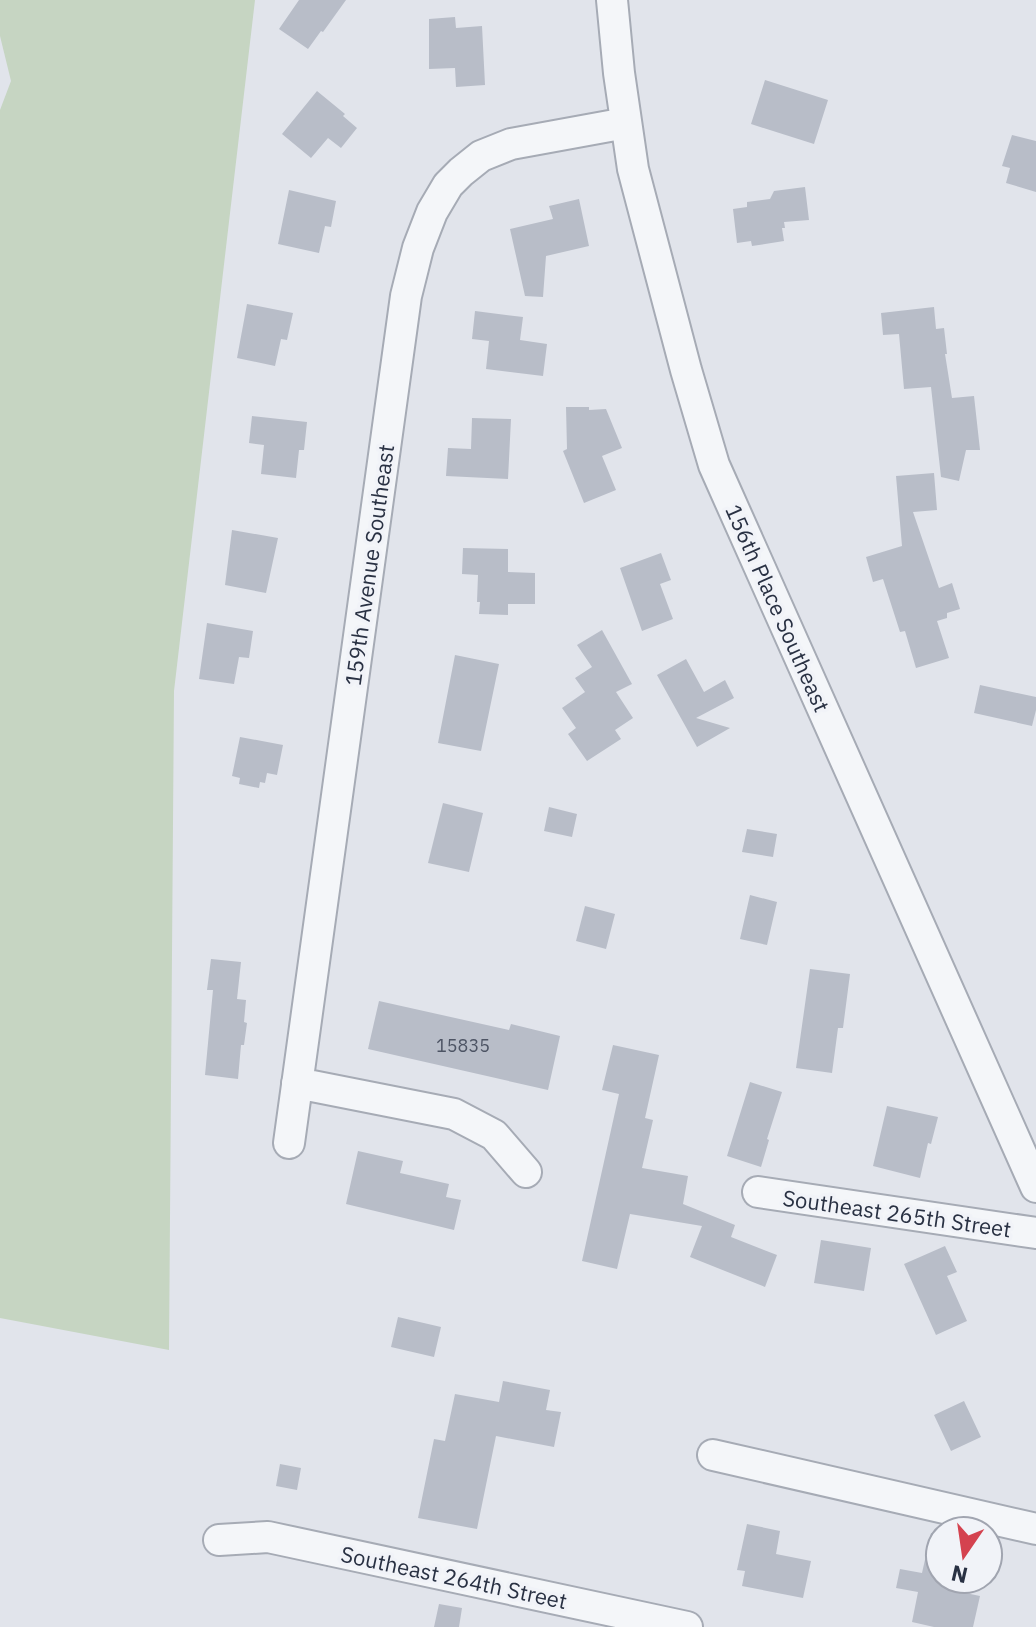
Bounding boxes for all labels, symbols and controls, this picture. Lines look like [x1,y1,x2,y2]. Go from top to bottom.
street label: 159th Avenue Southeast [338,442,400,688]
street label: 156th Place Southeast [719,500,837,716]
house number: 15835 [436,1034,490,1057]
street label: Southeast 265th Street [781,1183,1013,1243]
north arrow [924,1515,1004,1595]
street label: Southeast 264th Street [338,1539,570,1615]
text: N [948,1559,970,1591]

